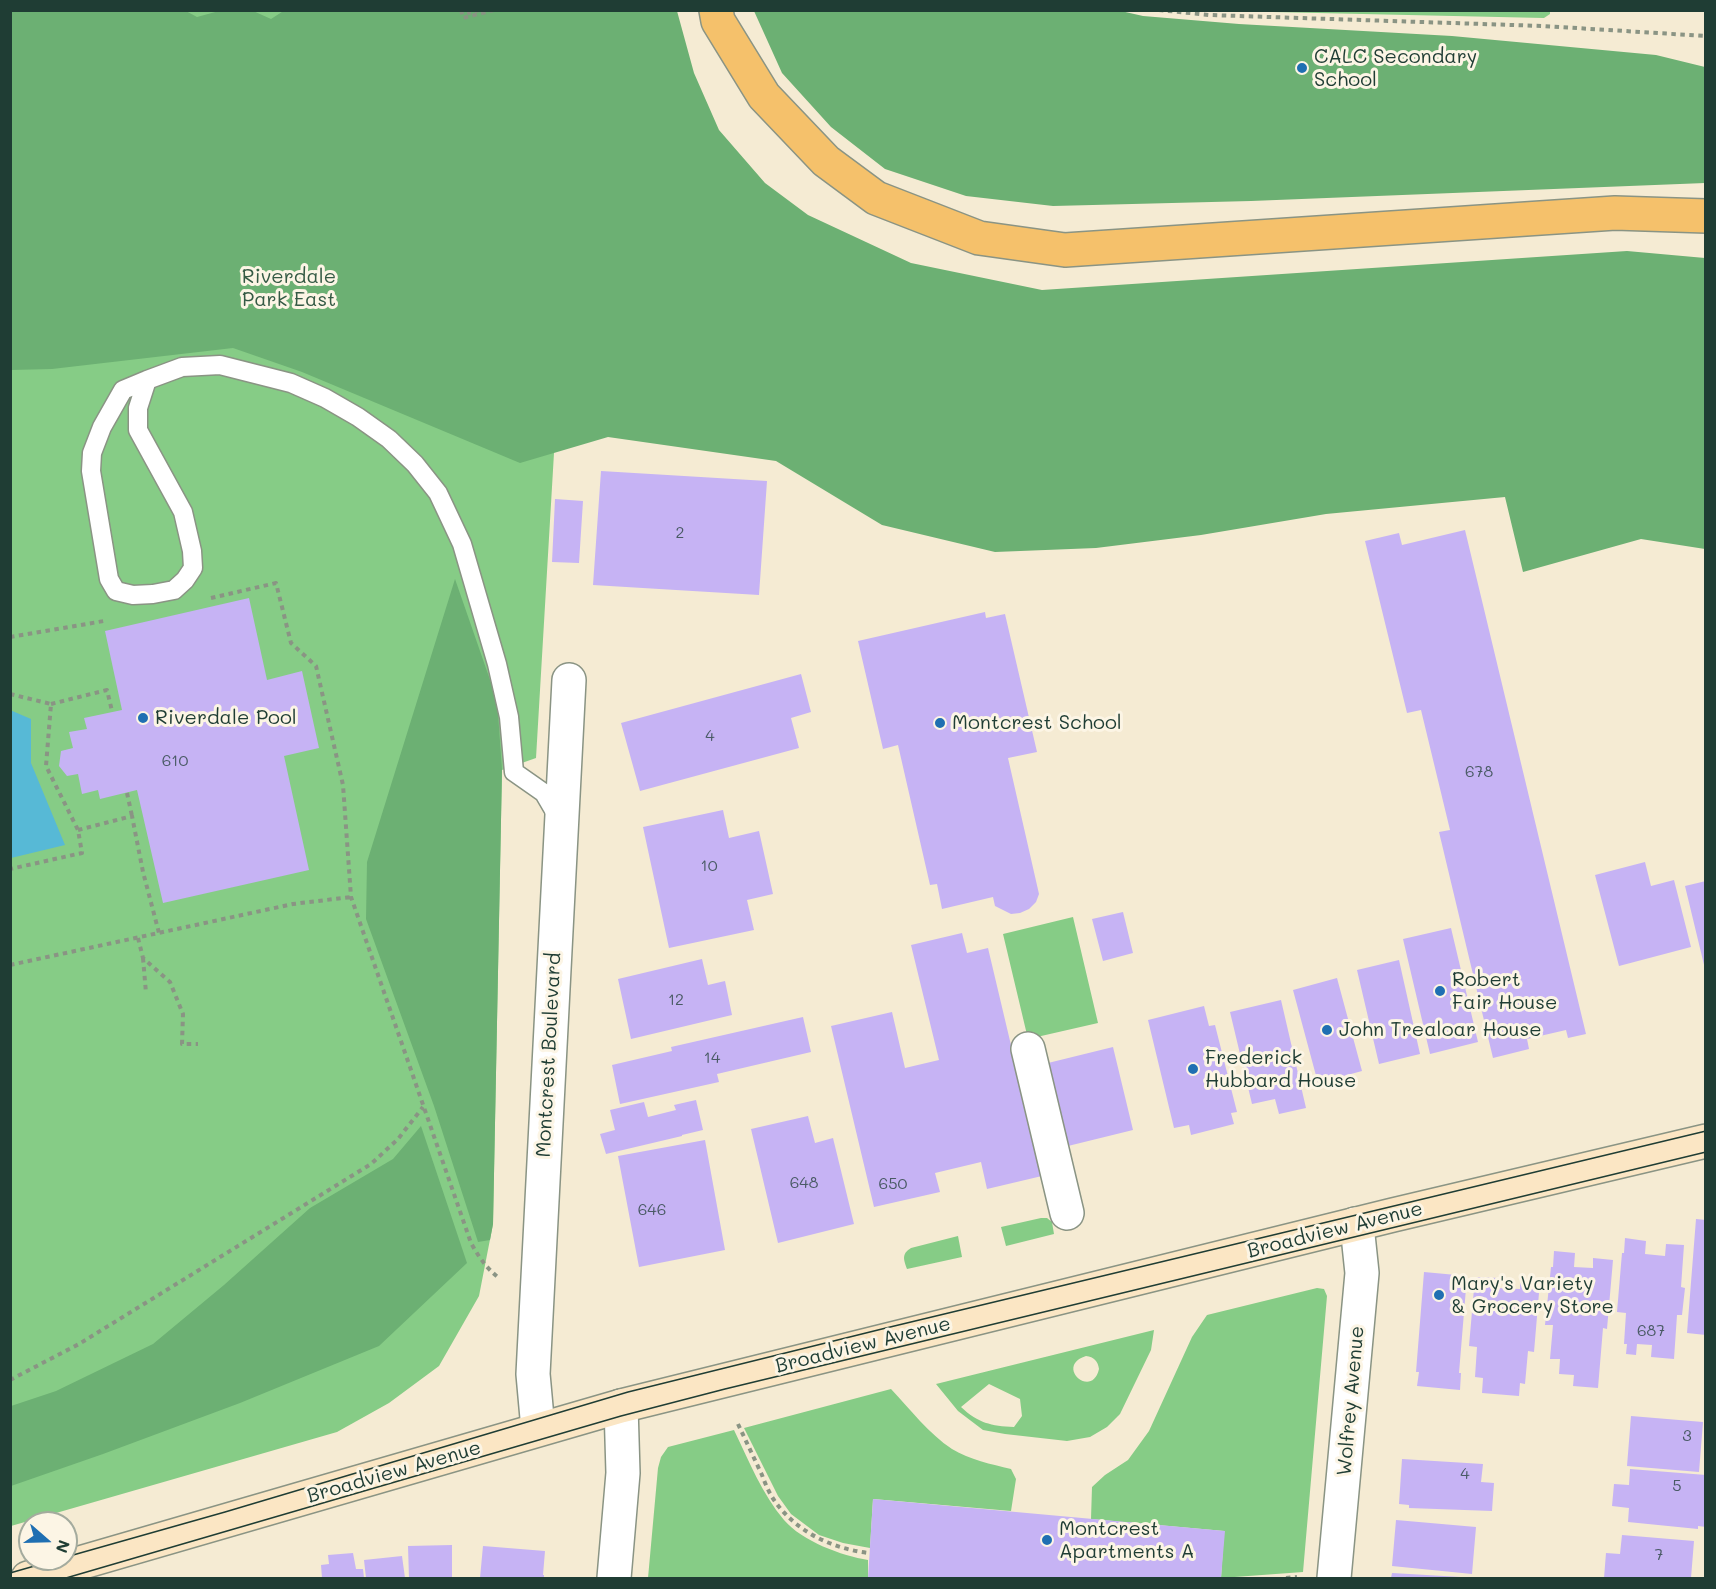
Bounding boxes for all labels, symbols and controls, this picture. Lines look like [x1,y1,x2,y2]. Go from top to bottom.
place label: CALC Secondary School [1314,45,1477,92]
marker: CALC Secondary School [1295,61,1309,75]
park label: Riverdale Park East [242,265,336,312]
house number: 2 [676,523,684,543]
place label: Riverdale Pool [155,706,297,730]
marker: Riverdale Pool [136,711,150,725]
place label: Montcrest School [952,711,1122,735]
marker: Montcrest School [933,716,947,730]
house number: 4 [705,726,715,746]
house number: 610 [162,751,188,771]
house number: 678 [1465,762,1493,782]
house number: 10 [700,856,718,876]
street label: Montcrest Boulevard [532,952,566,1158]
place label: Robert Fair House [1452,968,1557,1015]
marker: Robert Fair House [1433,984,1447,998]
house number: 12 [668,990,684,1010]
place label: John Trealoar House [1339,1018,1542,1042]
marker: John Trealoar House [1320,1023,1334,1037]
place label: Frederick Hubbard House [1205,1046,1356,1093]
house number: 14 [704,1048,720,1068]
marker: Frederick Hubbard House [1186,1062,1200,1076]
house number: 648 [790,1173,818,1193]
house number: 650 [879,1174,907,1194]
street label: Broadview Avenue [1245,1197,1425,1263]
house number: 646 [638,1200,666,1220]
place label: Mary's Variety & Grocery Store [1451,1272,1614,1319]
marker: Mary's Variety & Grocery Store [1432,1288,1446,1302]
street label: Broadview Avenue [773,1312,953,1378]
house number: 687 [1637,1321,1665,1341]
street label: Wolfrey Avenue [1332,1325,1370,1477]
house number: 3 [1682,1426,1692,1446]
street label: Broadview Avenue [304,1436,484,1508]
house number: 4 [1460,1464,1470,1484]
house number: 5 [1672,1476,1682,1496]
north arrow [18,1511,78,1571]
place label: Montcrest Apartments A [1059,1517,1195,1564]
marker: Montcrest Apartments A [1040,1533,1054,1547]
text: N [52,1537,75,1556]
house number: 7 [1655,1545,1663,1565]

